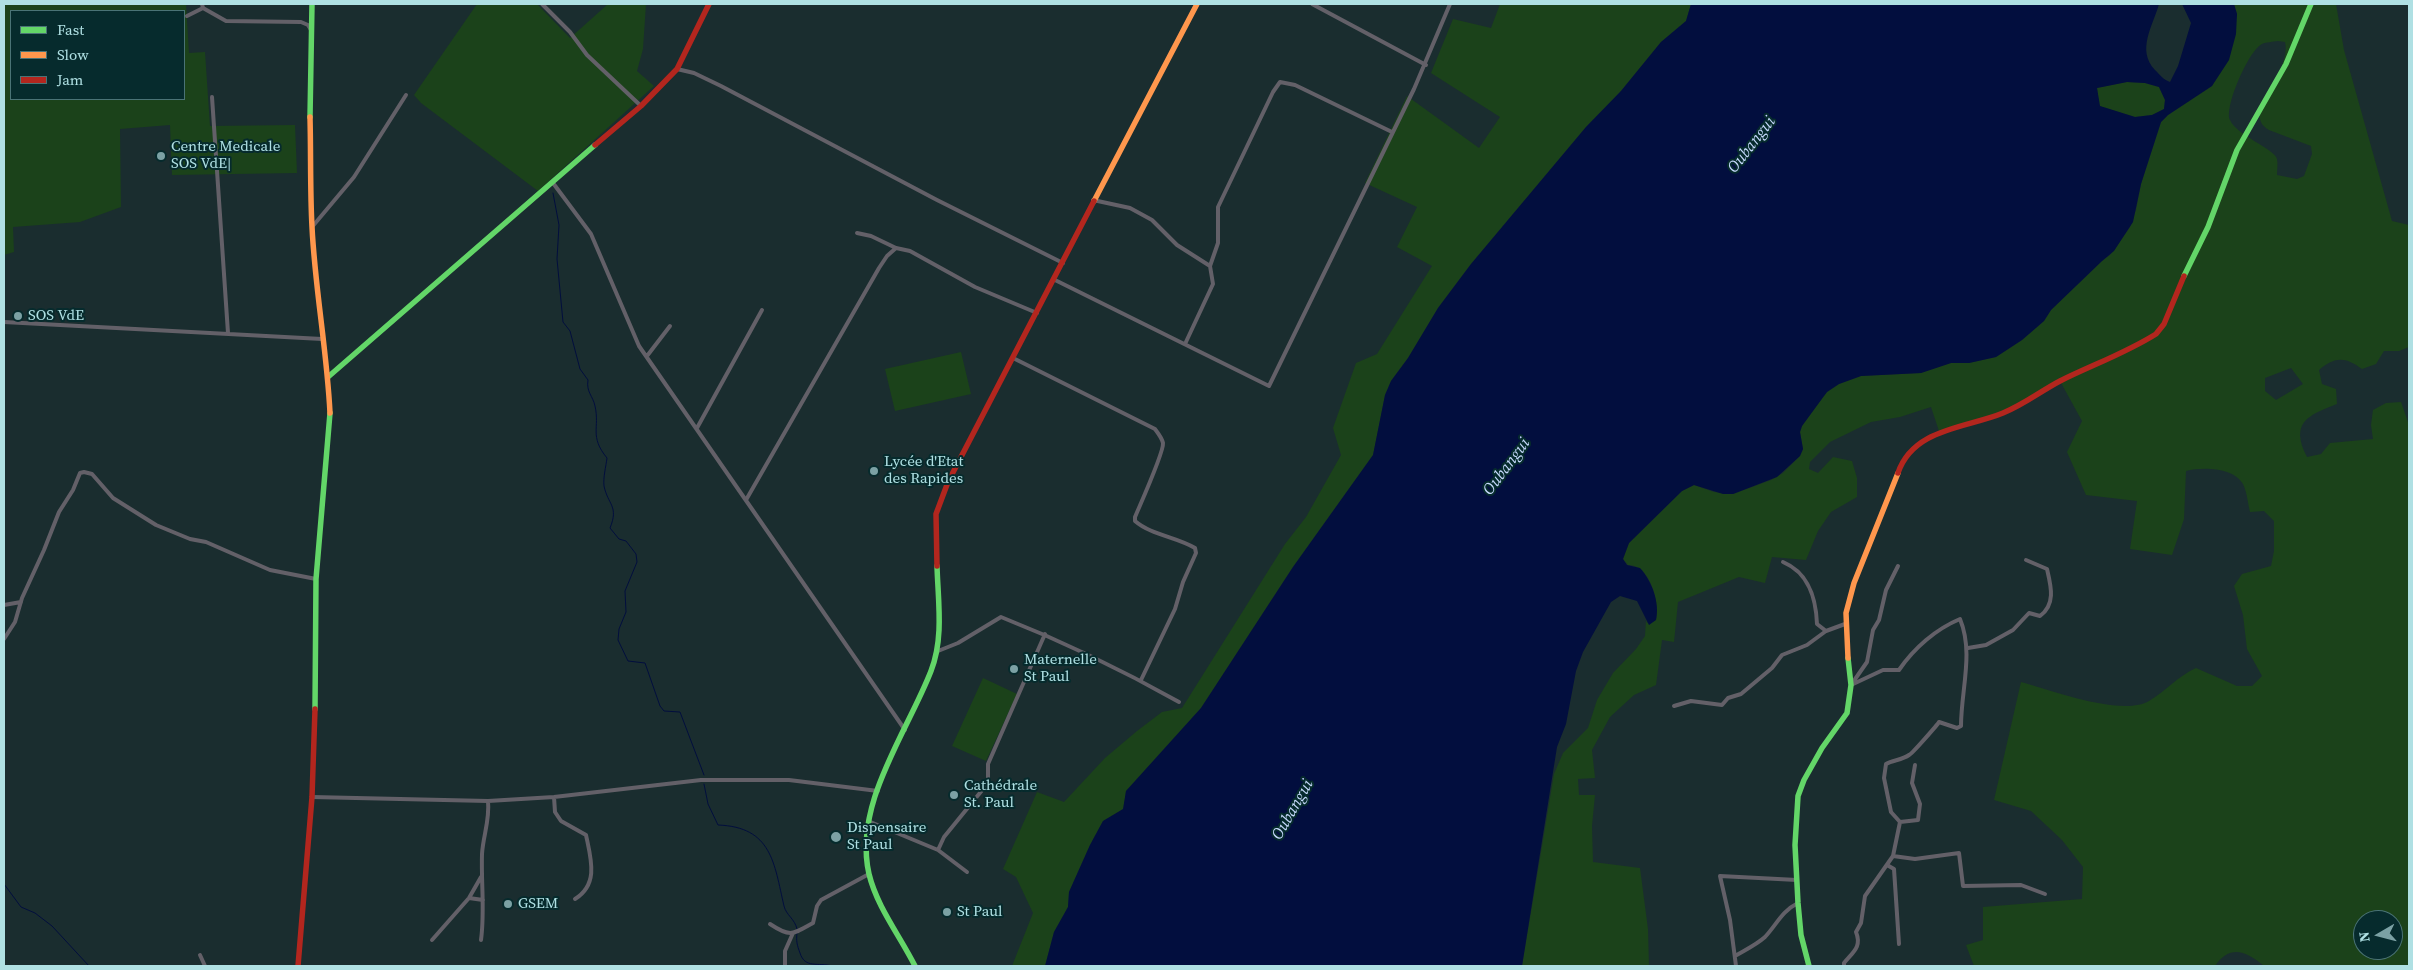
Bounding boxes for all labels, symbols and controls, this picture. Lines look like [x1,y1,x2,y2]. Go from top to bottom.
legend [10,10,185,100]
text: Fast [57,19,84,40]
text: Slow [57,44,89,65]
text: Jam [57,69,83,90]
water label: Oubangui [1724,113,1780,177]
place label: Centre Medicale SOS VdE| [171,138,280,173]
marker: Centre Medicale SOS VdE| [155,150,167,162]
place label: SOS VdE [28,307,84,325]
marker: SOS VdE [12,310,24,322]
water label: Oubangui [1479,435,1535,499]
place label: Lycée d'Etat des Rapides [884,453,963,488]
marker: Lycée d'Etat des Rapides [868,465,880,477]
place label: Maternelle St Paul [1024,651,1097,686]
marker: Maternelle St Paul [1008,663,1020,675]
water label: Oubangui [1268,776,1318,844]
place label: Cathédrale St. Paul [964,777,1037,812]
marker: Cathédrale St. Paul [948,789,960,801]
place label: Dispensaire St Paul [847,819,926,854]
marker: Dispensaire St Paul [829,830,843,844]
place label: GSEM [518,895,558,913]
marker: GSEM [502,898,514,910]
place label: St Paul [957,903,1003,921]
marker: St Paul [941,906,953,918]
north arrow [2353,910,2403,960]
text: N [2354,931,2375,943]

